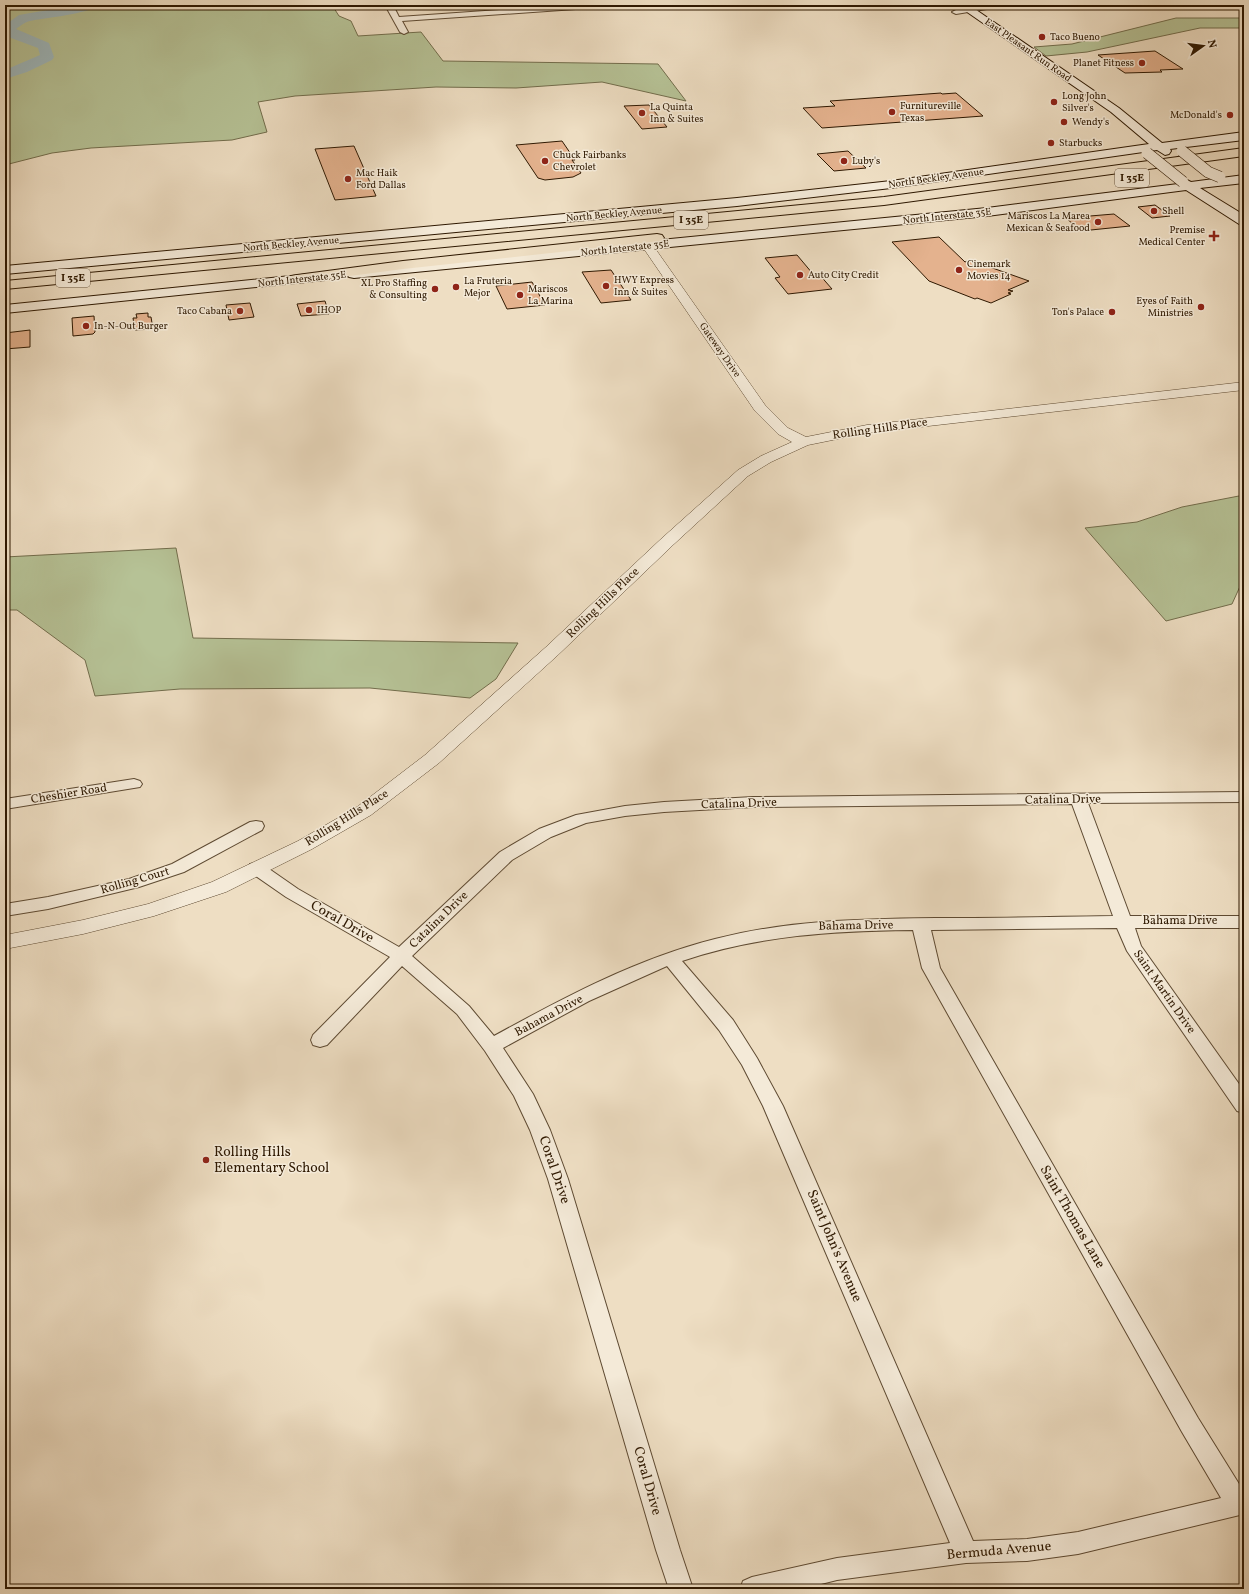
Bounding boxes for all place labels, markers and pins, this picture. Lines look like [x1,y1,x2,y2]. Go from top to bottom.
place label: Taco Bueno [1050,30,1100,44]
marker: Taco Bueno [1037,32,1047,42]
place label: Planet Fitness [1073,56,1134,70]
marker: Planet Fitness [1137,58,1147,68]
place label: Long John Silver's [1062,89,1106,115]
marker: Long John Silver's [1049,97,1059,107]
place label: Furnitureville Texas [900,99,961,125]
place label: La Quinta Inn & Suites [650,100,704,126]
marker: Furnitureville Texas [887,107,897,117]
marker: La Quinta Inn & Suites [637,108,647,118]
place label: McDonald's [1170,108,1222,122]
marker: McDonald's [1225,110,1235,120]
place label: Wendy's [1072,115,1109,129]
marker: Wendy's [1059,117,1069,127]
place label: Starbucks [1059,136,1102,150]
marker: Starbucks [1046,138,1056,148]
place label: Chuck Fairbanks Chevrolet [553,148,626,174]
place label: Luby's [852,154,880,168]
marker: Chuck Fairbanks Chevrolet [540,156,550,166]
marker: Luby's [839,156,849,166]
place label: Mac Haik Ford Dallas [356,166,406,192]
marker: Mac Haik Ford Dallas [343,174,353,184]
place label: Shell [1162,204,1184,218]
marker: Shell [1149,206,1159,216]
place label: Mariscos La Marea Mexican & Seafood [1006,209,1090,235]
marker: Mariscos La Marea Mexican & Seafood [1093,217,1103,227]
place label: Premise Medical Center [1138,223,1205,249]
marker: Premise Medical Center [1208,230,1220,242]
place label: Cinemark Movies 14 [967,257,1011,283]
marker: Cinemark Movies 14 [954,265,964,275]
place label: Auto City Credit [808,268,879,282]
marker: Auto City Credit [795,270,805,280]
place label: HWY Express Inn & Suites [614,273,674,299]
place label: La Fruteria Mejor [464,274,512,300]
place label: XL Pro Staffing & Consulting [361,276,427,302]
marker: HWY Express Inn & Suites [601,281,611,291]
marker: La Fruteria Mejor [451,282,461,292]
place label: Mariscos La Marina [528,282,573,308]
marker: XL Pro Staffing & Consulting [430,284,440,294]
marker: Mariscos La Marina [515,290,525,300]
place label: Eyes of Faith Ministries [1136,294,1193,320]
marker: Eyes of Faith Ministries [1196,302,1206,312]
place label: IHOP [317,303,341,317]
place label: Taco Cabana [177,304,232,318]
marker: IHOP [304,305,314,315]
place label: Ton's Palace [1052,305,1104,319]
marker: Taco Cabana [235,306,245,316]
marker: Ton's Palace [1107,307,1117,317]
place label: In-N-Out Burger [94,319,168,333]
marker: In-N-Out Burger [81,321,91,331]
place label: Rolling Hills Elementary School [214,1143,329,1178]
marker: Rolling Hills Elementary School [201,1155,211,1165]

